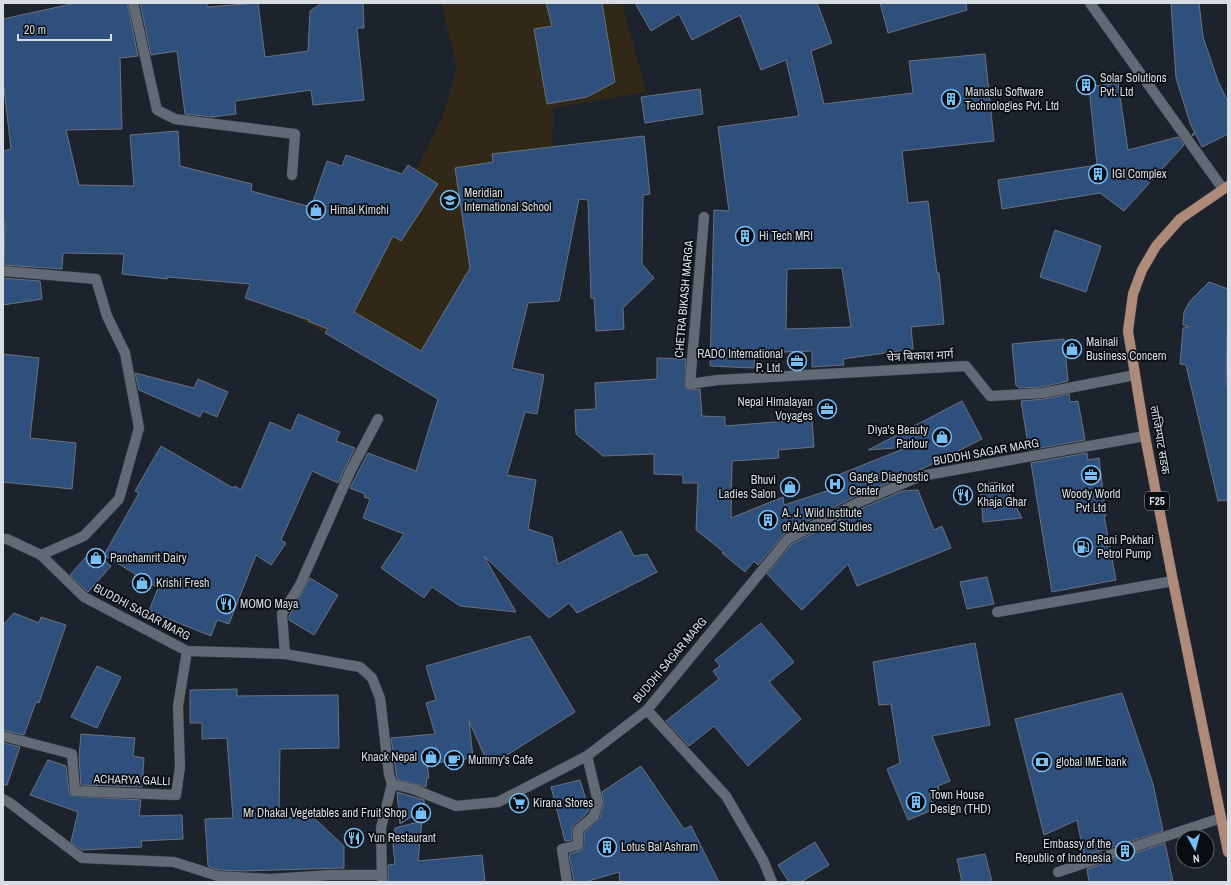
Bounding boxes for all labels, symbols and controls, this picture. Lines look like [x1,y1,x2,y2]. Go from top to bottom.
scale bar [18,16,111,42]
text: 20 m [24,22,46,38]
place label: Solar Solutions Pvt. Ltd [1100,70,1167,100]
building icon: Solar Solutions Pvt. Ltd [1075,74,1097,96]
place label: Manaslu Software Technologies Pvt. Ltd [965,84,1059,114]
building icon: Manaslu Software Technologies Pvt. Ltd [940,88,962,110]
building icon: IGI Complex [1087,163,1109,185]
place label: IGI Complex [1112,166,1167,182]
place label: Meridian International School [464,185,552,215]
school or university icon: Meridian International School [439,189,461,211]
shop icon: Himal Kimchi [305,199,327,221]
place label: Himal Kimchi [330,202,389,218]
building icon: Hi Tech MRI [734,225,756,247]
place label: Hi Tech MRI [759,228,813,244]
street label: CHETRA BIKASH MARGA [671,239,697,358]
place label: Mainali Business Concern [1086,334,1166,364]
shop icon: Mainali Business Concern [1061,338,1083,360]
place label: RADO International P. Ltd. [697,346,783,376]
street label: चेत्र बिकाश मार्ग [886,346,955,366]
office icon: RADO International P. Ltd. [786,350,808,372]
place label: Nepal Himalayan Voyages [738,394,813,424]
office icon: Nepal Himalayan Voyages [816,398,838,420]
street label: लाजिम्पाट सडक [1146,404,1174,476]
place label: Diya's Beauty Parlour [868,422,929,452]
shop icon: Diya's Beauty Parlour [931,426,953,448]
street label: BUDDHI SAGAR MARG [932,435,1040,469]
office icon: Woody World Pvt Ltd [1080,464,1102,486]
place label: Ganga Diagnostic Center [849,469,928,499]
place label: Bhuvi Ladies Salon [719,472,776,502]
hospital icon: Ganga Diagnostic Center [824,473,846,495]
shop icon: Bhuvi Ladies Salon [779,476,801,498]
place label: Charikot Khaja Ghar [977,480,1028,510]
restaurant icon: Charikot Khaja Ghar [952,484,974,506]
place label: Woody World Pvt Ltd [1062,486,1120,516]
road number: F25 [1145,492,1169,510]
place label: A. J. Wild Institute of Advanced Studies [781,505,872,535]
building icon: A. J. Wild Institute of Advanced Studies [757,509,779,531]
place label: Pani Pokhari Petrol Pump [1097,532,1154,562]
fuel station icon: Pani Pokhari Petrol Pump [1072,536,1094,558]
shop icon: Panchamrit Dairy [85,547,107,569]
place label: Panchamrit Dairy [110,550,187,566]
shop icon: Krishi Fresh [131,572,153,594]
place label: Krishi Fresh [156,575,210,591]
street label: BUDDHI SAGAR MARG [91,580,193,644]
restaurant icon: MOMO Maya [215,593,237,615]
place label: MOMO Maya [240,596,299,612]
street label: BUDDHI SAGAR MARG [629,614,711,706]
shop icon: Knack Nepal [420,746,442,768]
place label: Knack Nepal [361,749,417,765]
cafe icon: Mummy's Cafe [443,749,465,771]
bank icon: global IME bank [1031,751,1053,773]
place label: Mummy's Cafe [468,752,533,768]
place label: global IME bank [1056,754,1127,770]
street label: ACHARYA GALLI [92,771,171,789]
place label: Town House Design (THD) [930,787,991,817]
building icon: Town House Design (THD) [905,791,927,813]
supermarket icon: Kirana Stores [508,792,530,814]
place label: Kirana Stores [533,795,593,811]
shop icon: Mr Dhakal Vegetables and Fruit Shop [410,802,432,824]
place label: Mr Dhakal Vegetables and Fruit Shop [243,805,407,821]
restaurant icon: Yun Restaurant [343,827,365,849]
north arrow [1175,829,1215,869]
place label: Yun Restaurant [368,830,436,846]
building icon: Lotus Bal Ashram [596,836,618,858]
place label: Embassy of the Republic of Indonesia [1015,836,1112,866]
place label: Lotus Bal Ashram [621,839,698,855]
building icon: Embassy of the Republic of Indonesia [1114,840,1136,862]
text: N [1192,852,1200,866]

